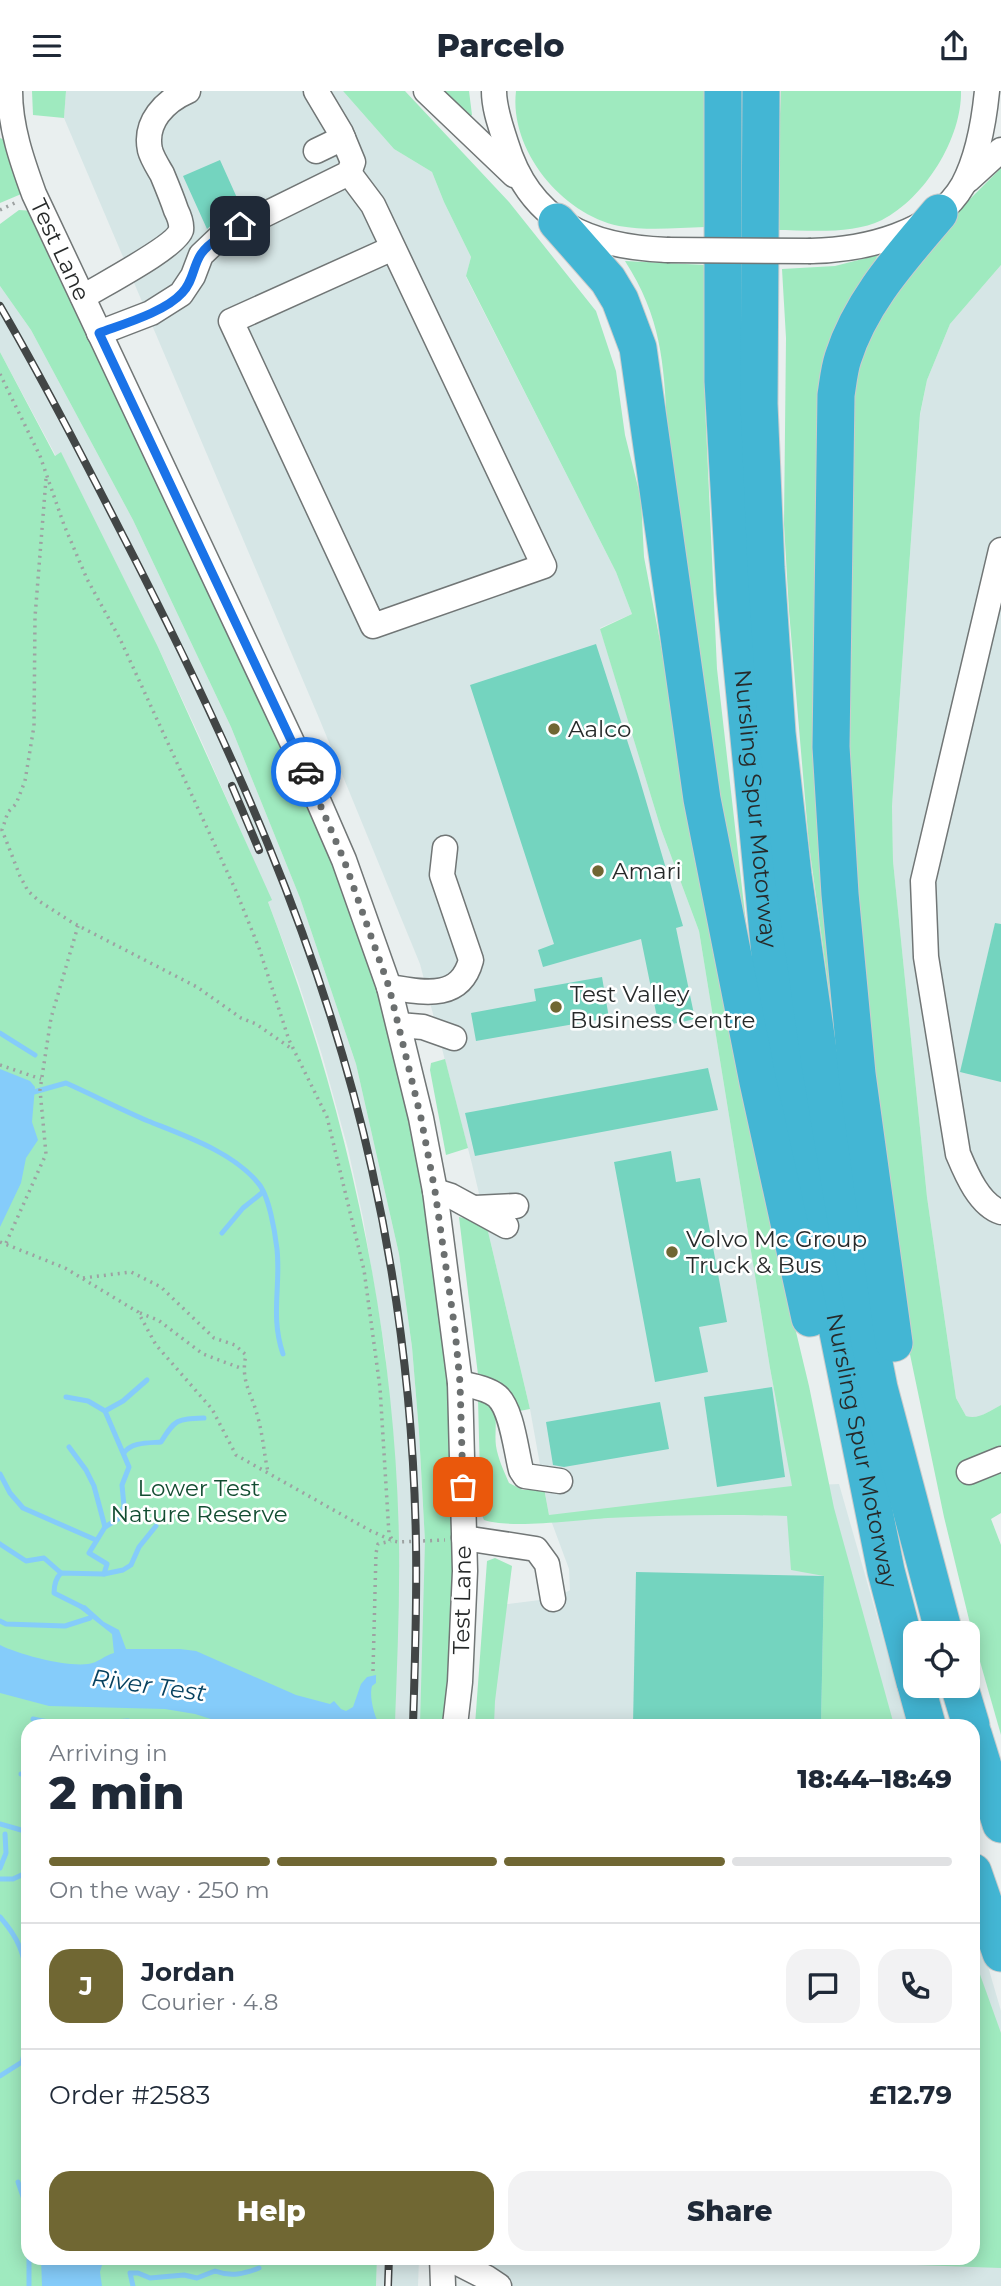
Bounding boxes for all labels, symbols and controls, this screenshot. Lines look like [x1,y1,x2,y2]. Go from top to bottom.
text: Parcelo [436,26,565,65]
icon: menu [28,27,66,65]
icon: share [935,27,973,65]
street label: Test Lane [24,195,96,305]
pin [210,196,270,256]
icon: home [221,207,259,245]
street label: Nursling Spur Motorway [728,668,783,950]
place label: Aalco [568,715,631,743]
marker: Aalco [546,721,562,737]
courier [271,737,341,807]
icon: car [287,753,325,791]
place label: Amari [612,857,682,885]
marker: Amari [590,863,606,879]
place label: Test Valley Business Centre [570,980,756,1034]
marker: Test Valley Business Centre [548,999,564,1015]
place label: Volvo Mc Group Truck & Bus [686,1225,867,1279]
marker: Volvo Mc Group Truck & Bus [664,1244,680,1260]
street label: Nursling Spur Motorway [820,1311,904,1591]
pin [433,1457,493,1517]
icon: bag [444,1468,482,1506]
park label: Lower Test Nature Reserve [110,1474,288,1528]
street label: Test Lane [447,1545,477,1655]
map controls [903,1621,980,1698]
button: locate [903,1621,980,1698]
water label: River Test [90,1663,208,1707]
text: Arriving in [49,1739,168,1767]
text: 18:44–18:49 [797,1763,952,1795]
text: 2 min [49,1764,184,1821]
text: On the way · 250 m [49,1876,270,1904]
button: chat [786,1949,860,2023]
button: phone [878,1949,952,2023]
text: Jordan [141,1956,235,1988]
text: J [79,1970,93,2002]
text: Courier · 4.8 [141,1988,278,2016]
text: Order #2583 [49,2079,210,2111]
text: £12.79 [869,2079,952,2111]
button: Help [49,2171,494,2251]
button: Share [508,2171,952,2251]

